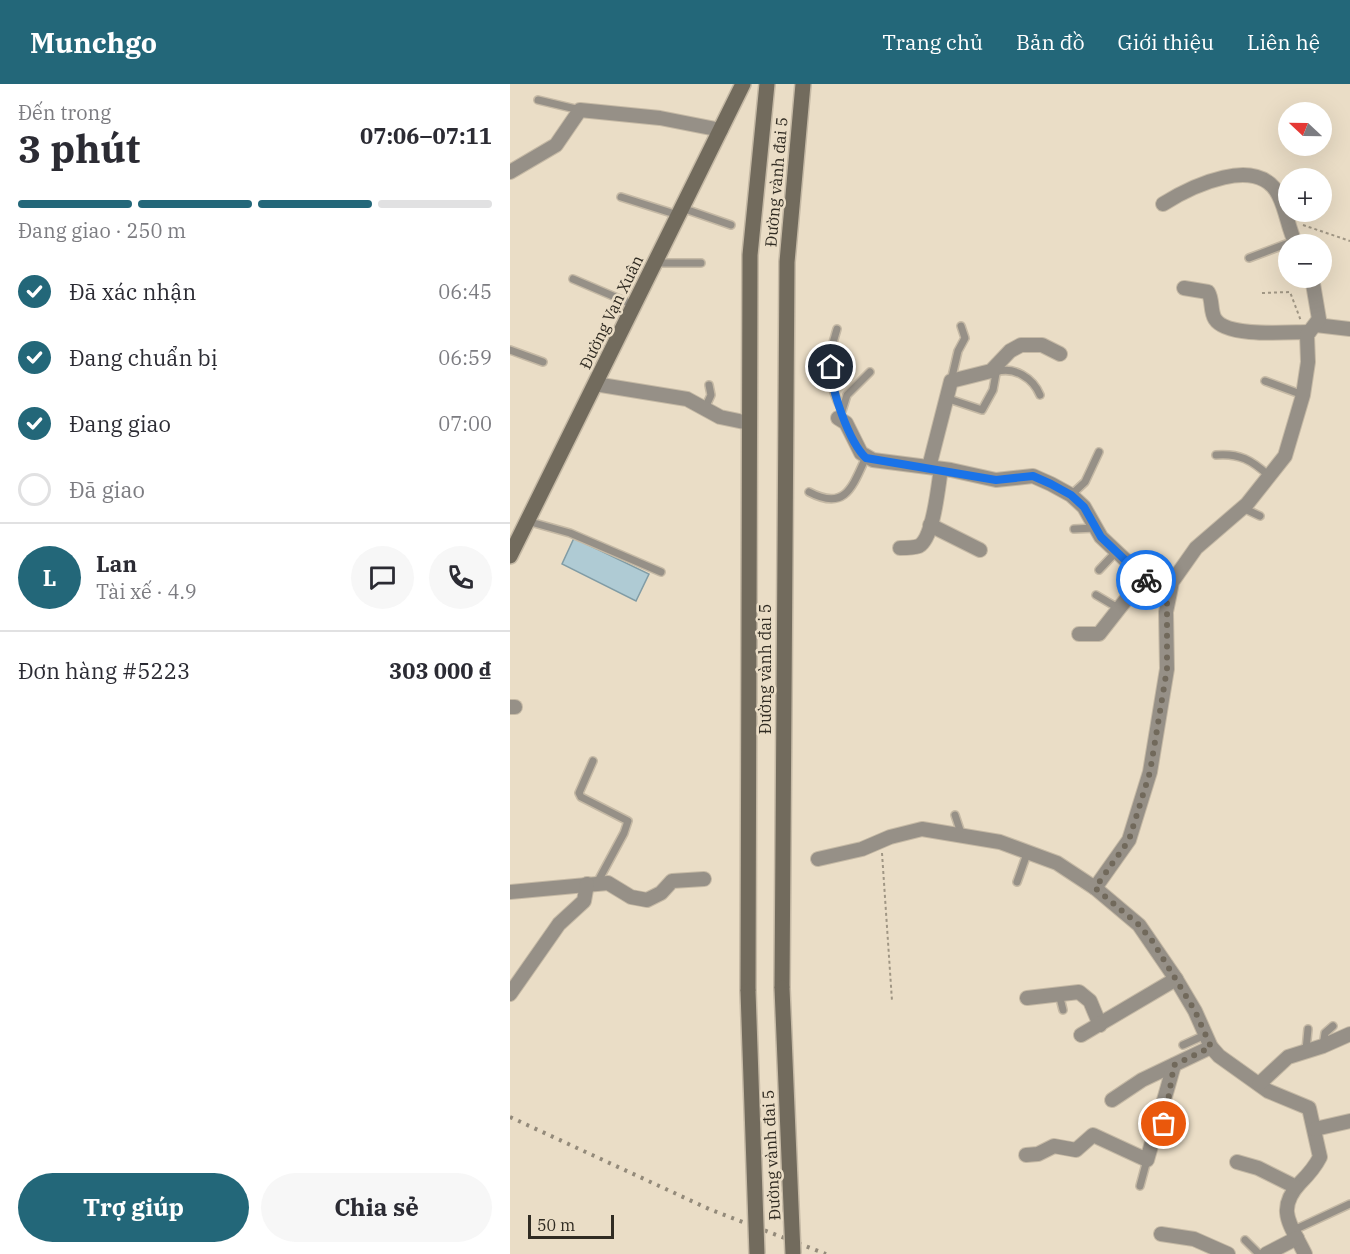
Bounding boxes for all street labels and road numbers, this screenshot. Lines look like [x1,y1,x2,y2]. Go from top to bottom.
street label: Đường vành đai 5 [760,116,792,248]
street label: Đường Vạn Xuân [575,252,647,372]
street label: Đường vành đai 5 [755,604,775,734]
street label: Đường vành đai 5 [758,1089,784,1221]

